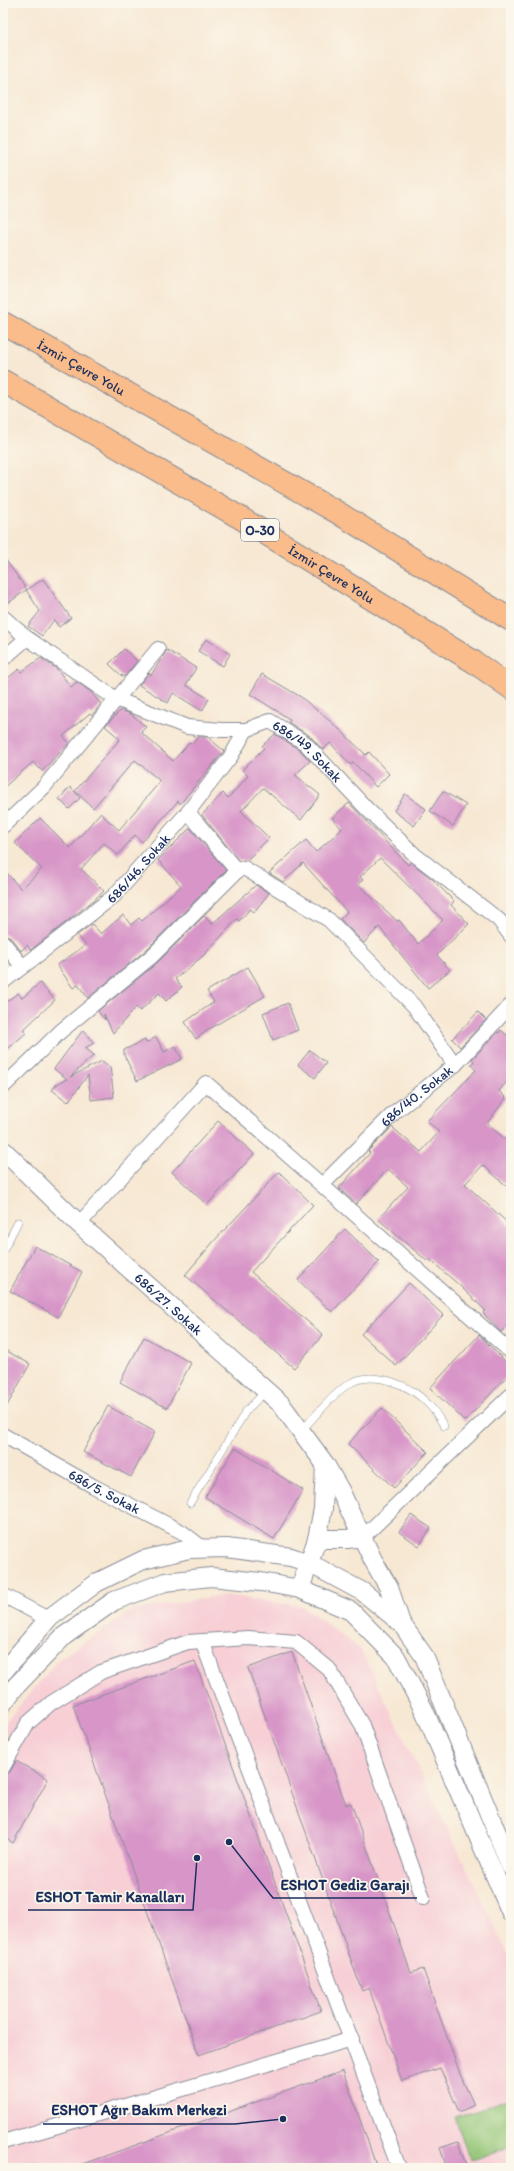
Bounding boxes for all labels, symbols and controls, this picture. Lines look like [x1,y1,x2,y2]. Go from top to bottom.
street label: İzmir Çevre Yolu [34,336,128,400]
road number: O-30 [241,519,279,541]
street label: İzmir Çevre Yolu [285,541,378,608]
street label: 686/49. Sokak [269,717,345,786]
street label: 686/46. Sokak [104,831,174,907]
street label: 686/40. Sokak [377,1062,456,1131]
street label: 686/27. Sokak [131,1269,206,1339]
street label: 686/5. Sokak [65,1466,143,1518]
callout: ESHOT Gediz Garajı [273,1871,417,1898]
text: ESHOT Gediz Garajı [281,1876,410,1895]
callout: ESHOT Tamir Kanalları [28,1883,193,1910]
text: ESHOT Tamir Kanalları [35,1888,185,1906]
callout: ESHOT Ağır Bakım Merkezi [43,2097,235,2124]
text: ESHOT Ağır Bakım Merkezi [51,2101,227,2120]

